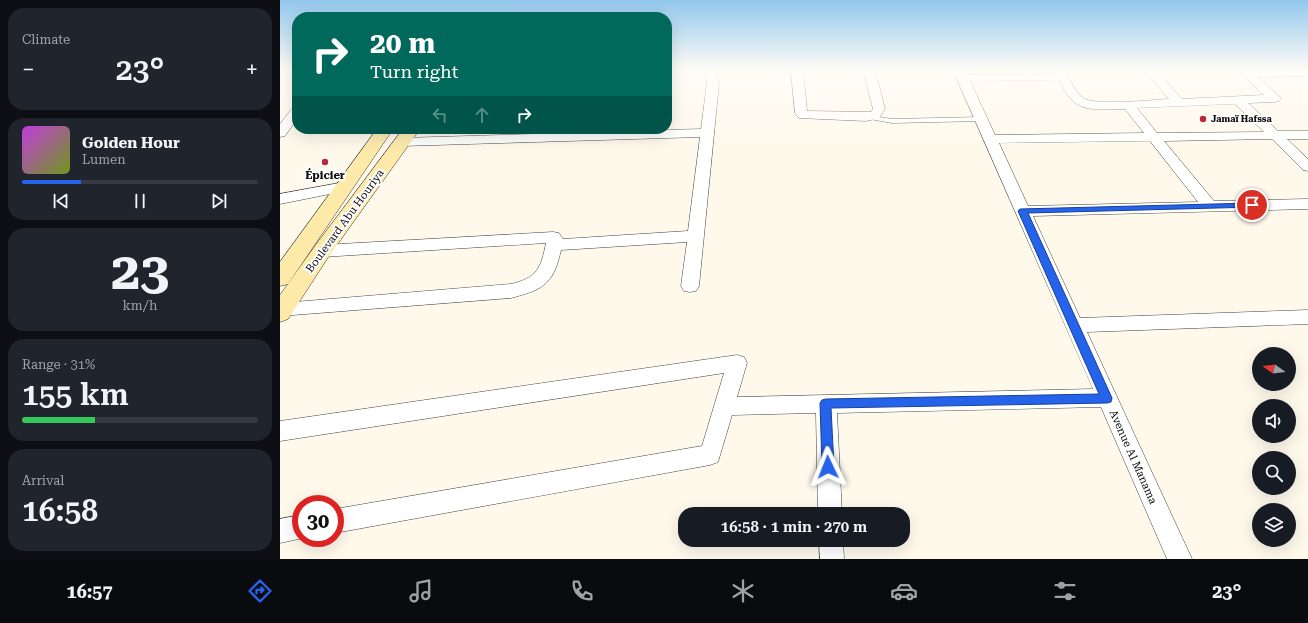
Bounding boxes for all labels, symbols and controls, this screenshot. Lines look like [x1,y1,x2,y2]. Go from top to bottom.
text: 20 m [370,27,435,60]
icon: right [304,28,356,80]
text: Climate [22,32,70,47]
text: 23° [116,52,164,87]
text: − [22,57,34,82]
text: + [246,57,258,82]
text: Turn right [370,61,458,82]
icon: left [429,104,451,126]
icon: ahead [471,104,493,126]
icon: right [513,104,535,126]
marker: Jamaï Hafssa [1198,114,1208,124]
place label: Jamaï Hafssa [1211,114,1272,124]
text: Golden Hour [82,134,180,152]
text: Lumen [82,152,126,167]
marker: Épicier [320,157,330,167]
street label: Boulevard Abu Houriya [303,167,387,275]
place label: Épicier [305,168,345,182]
pin [1235,188,1269,222]
icon: previous [50,190,72,212]
icon: pause [129,190,151,212]
icon: next [208,190,230,212]
icon: arrive [1241,194,1263,216]
text: 23 [111,241,169,302]
text: km/h [123,298,157,313]
north arrow [1252,347,1296,391]
map controls [1252,347,1296,547]
text: Range · 31% [22,357,95,372]
text: 155 km [22,377,129,412]
button: sound [1252,399,1296,443]
street label: Avenue Al Manama [1106,408,1160,506]
position arrow [807,446,849,488]
button: search [1252,451,1296,495]
text: Arrival [22,473,64,488]
text: 16:58 [22,493,98,528]
speed limit sign: 30 [292,495,344,547]
button: layers [1252,503,1296,547]
text: 16:58 · 1 min · 270 m [721,518,867,536]
icon: directions [246,577,274,605]
icon: music [407,577,435,605]
icon: phone [568,577,596,605]
icon: climate [729,577,757,605]
icon: car [890,577,918,605]
icon: filters [1051,577,1079,605]
text: 16:57 [67,581,113,602]
text: 23° [1212,581,1241,602]

